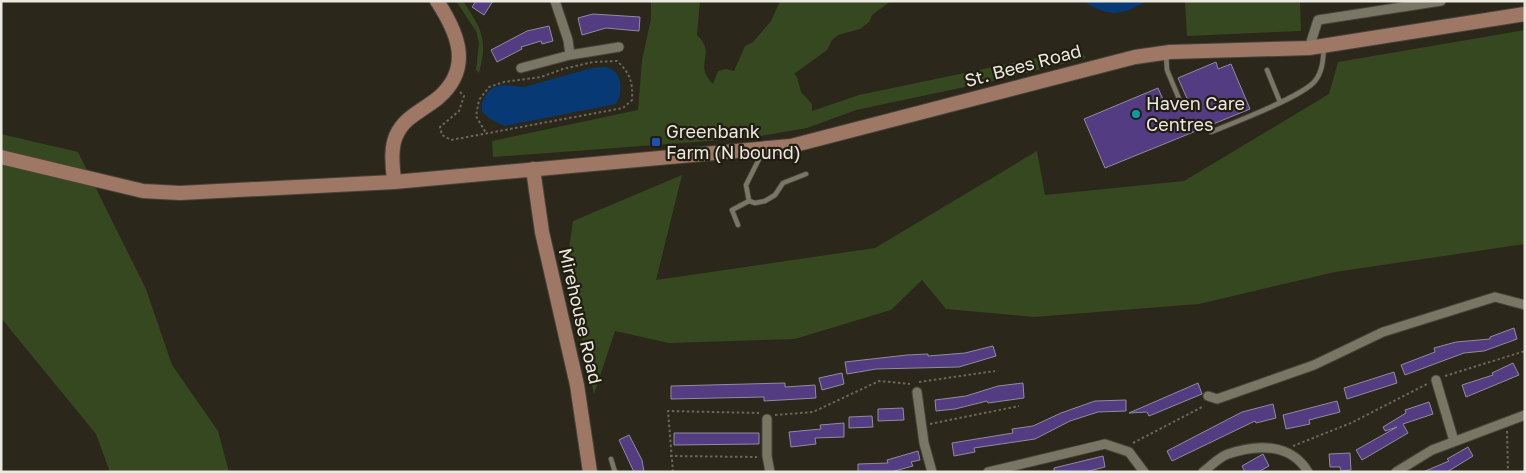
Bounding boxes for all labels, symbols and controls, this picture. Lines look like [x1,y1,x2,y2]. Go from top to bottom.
street label: St. Bees Road [962,39,1083,91]
place label: Haven Care Centres [1146,92,1245,135]
marker: Haven Care Centres [1130,108,1142,120]
place label: Greenbank Farm (N bound) [666,120,801,163]
marker: Greenbank Farm (N bound) [650,136,662,148]
street label: Mirehouse Road [555,246,607,386]

